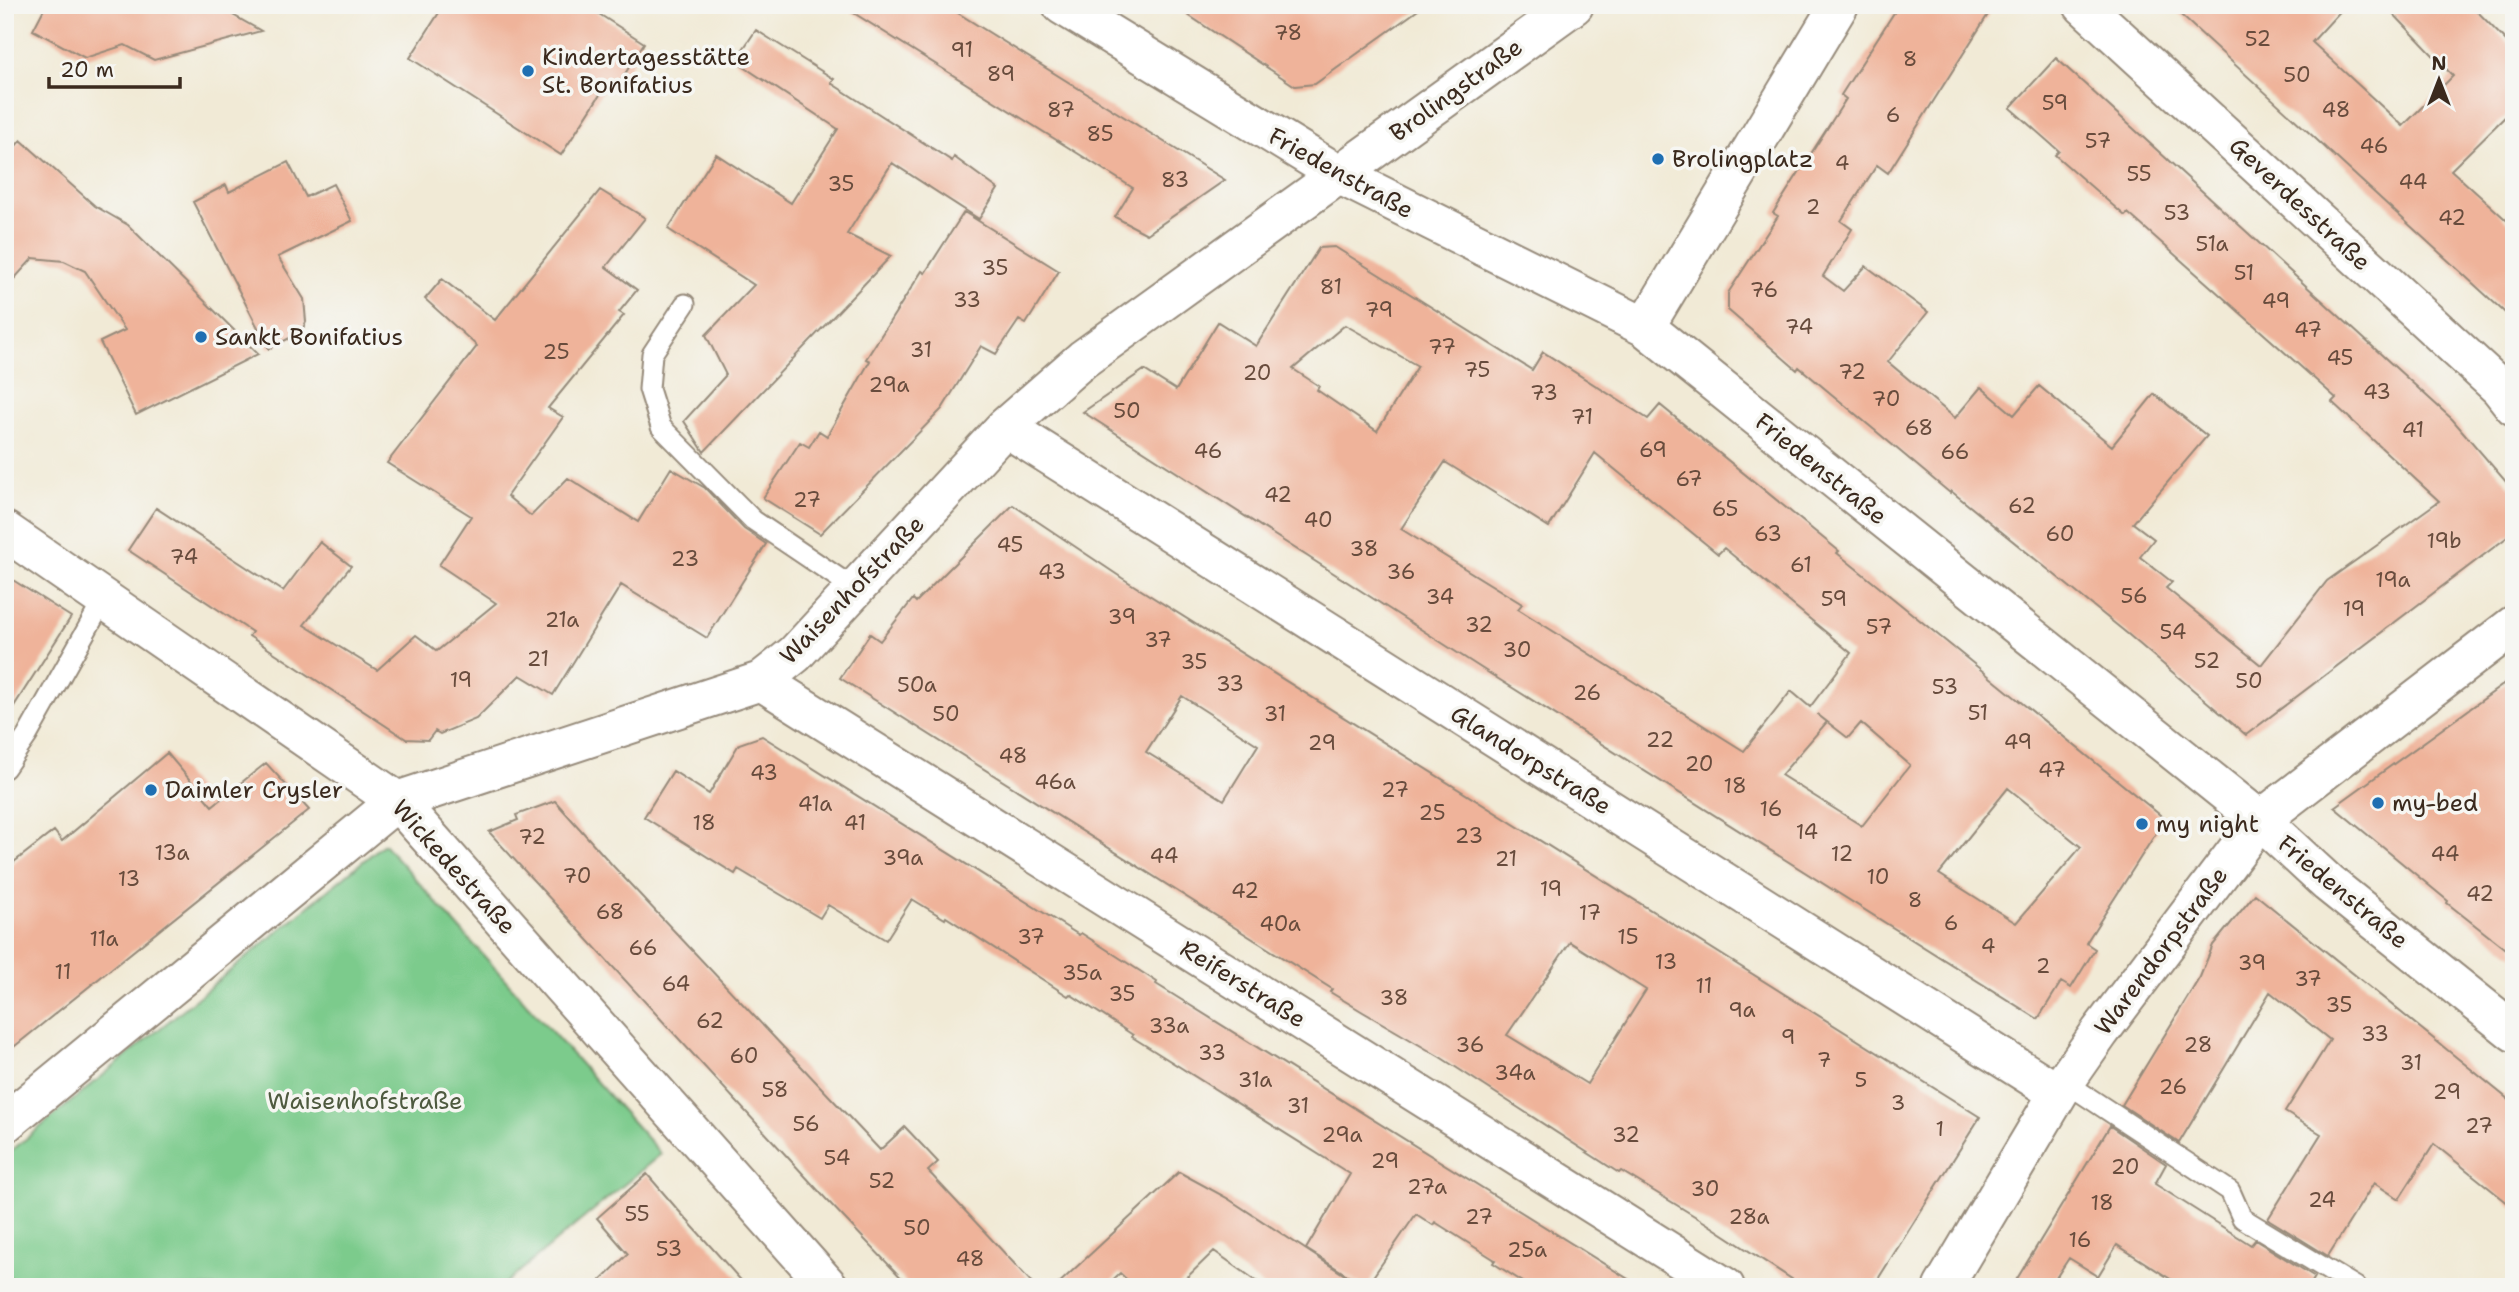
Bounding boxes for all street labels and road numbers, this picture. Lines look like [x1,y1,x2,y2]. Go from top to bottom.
street label: Brolingstraße [1383,31,1529,149]
street label: Friedenstraße [1263,120,1419,226]
street label: Geverdesstraße [2222,130,2378,278]
street label: Friedenstraße [1748,406,1894,532]
street label: Waisenhofstraße [773,509,931,671]
street label: Glandorpstraße [1445,698,1617,822]
street label: Wickedestraße [385,793,523,941]
street label: Friedenstraße [2271,828,2415,956]
street label: Warendorpstraße [2087,860,2235,1042]
street label: Reiferstraße [1174,933,1312,1035]

